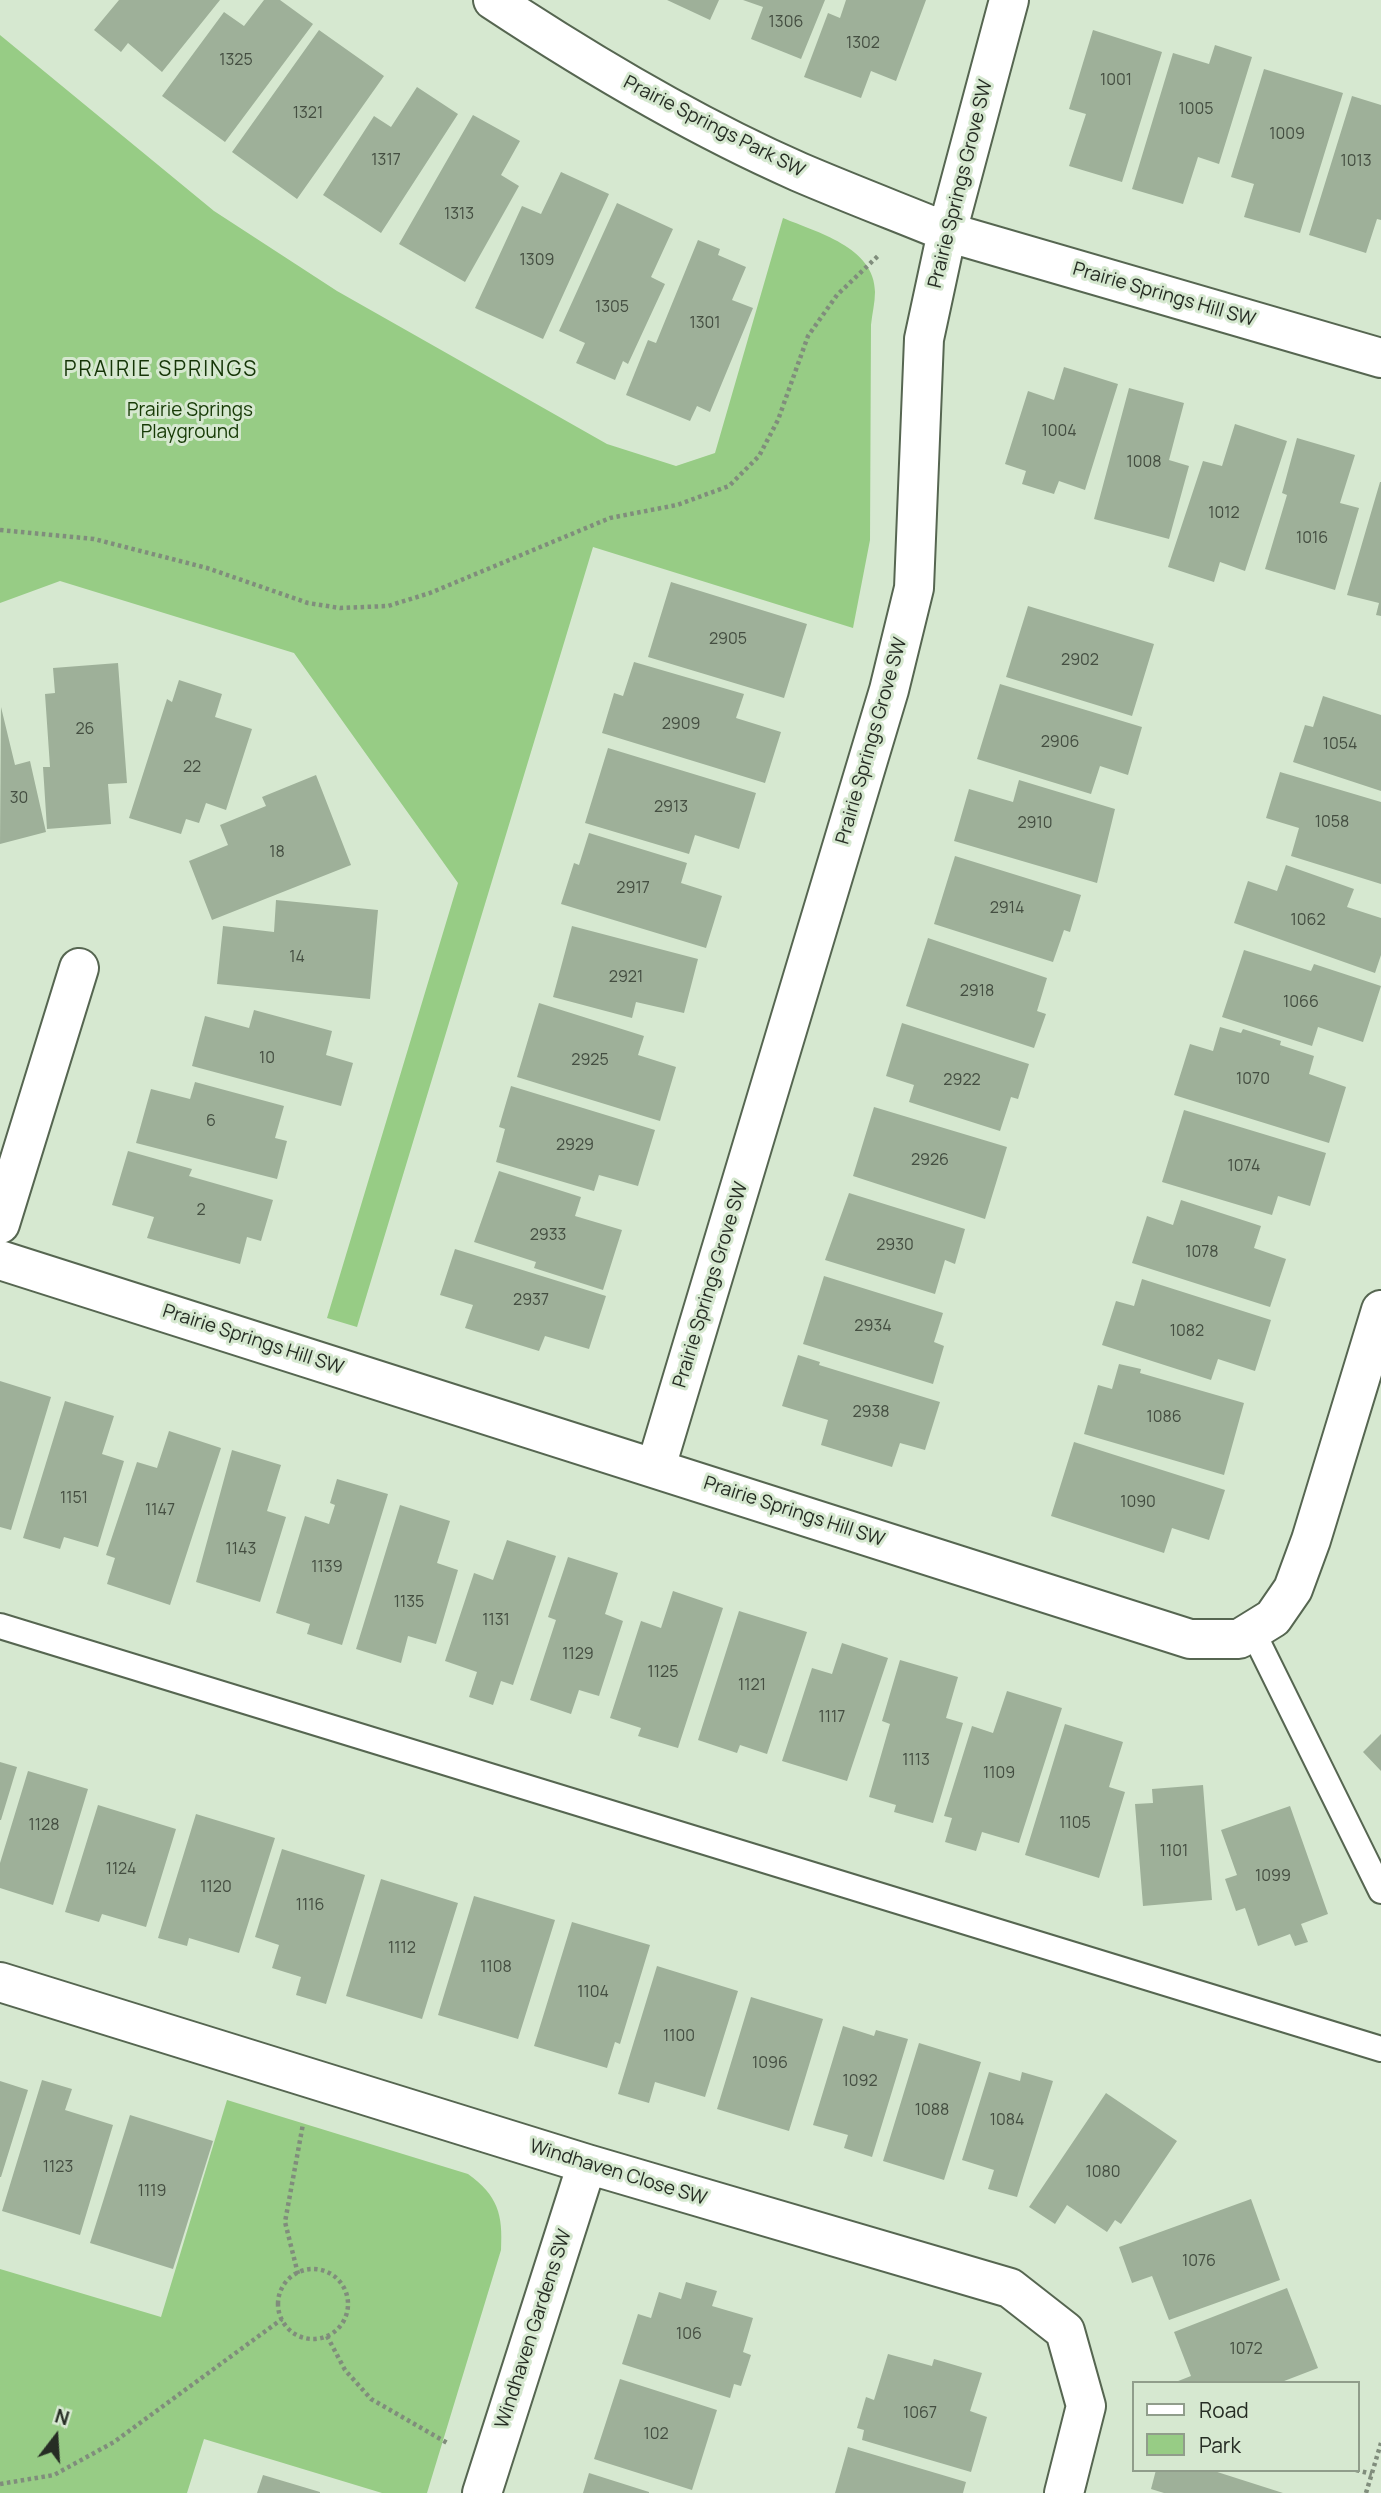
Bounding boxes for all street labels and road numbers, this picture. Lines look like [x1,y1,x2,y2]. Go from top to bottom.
street label: Prairie Springs Park SW [620,71,808,183]
street label: Prairie Springs Grove SW [924,77,998,291]
street label: Prairie Springs Hill SW [1070,258,1258,332]
street label: Prairie Springs Grove SW [832,635,912,847]
street label: Prairie Springs Grove SW [669,1179,753,1391]
street label: Prairie Springs Hill SW [160,1300,346,1380]
street label: Prairie Springs Hill SW [701,1472,887,1552]
street label: Windhaven Close SW [527,2135,709,2211]
street label: Windhaven Gardens SW [491,2227,577,2431]

